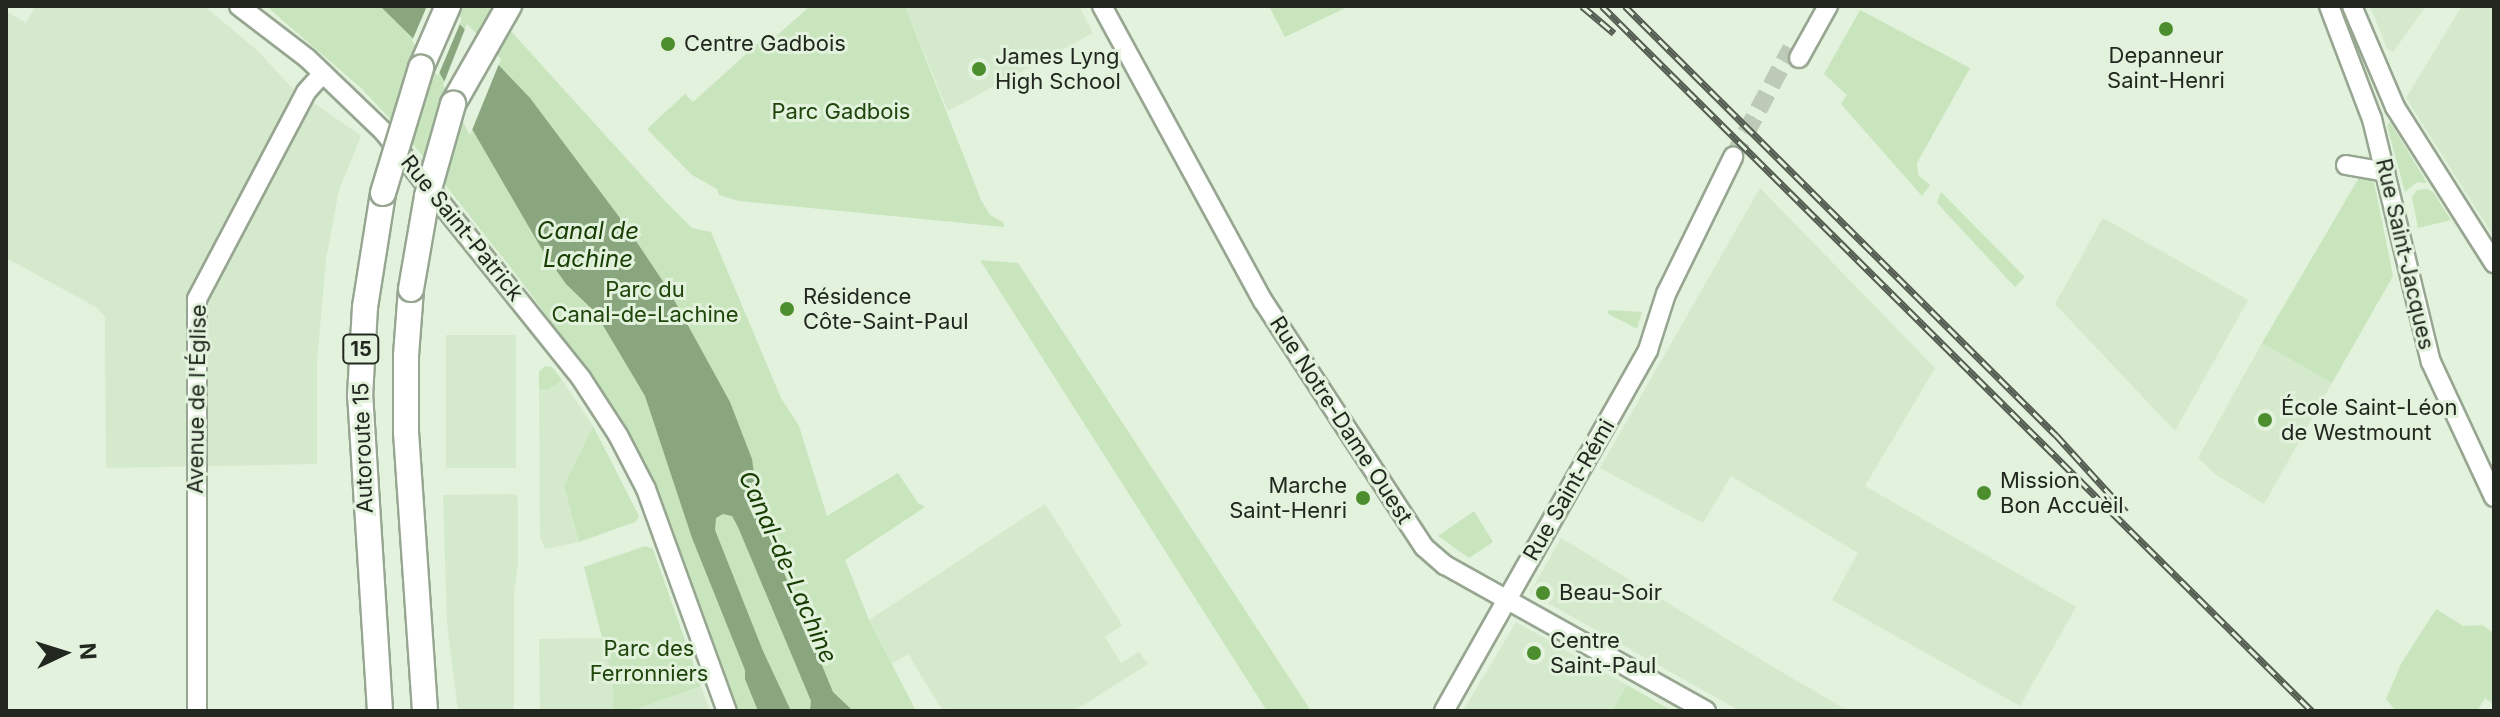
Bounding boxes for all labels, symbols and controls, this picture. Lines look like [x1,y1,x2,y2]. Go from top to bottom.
marker: Depanneur Saint-Henri [2157,20,2175,38]
place label: Centre Gadbois [684,31,846,57]
marker: Centre Gadbois [659,35,677,53]
place label: Depanneur Saint-Henri [2107,42,2225,94]
place label: James Lyng High School [995,43,1121,94]
marker: James Lyng High School [970,60,988,78]
park label: Parc Gadbois [772,99,910,125]
street label: Rue Saint-Patrick [395,150,529,306]
street label: Rue Saint-Jacques [2370,156,2440,352]
water label: Canal de Lachine [537,217,639,273]
park label: Parc du Canal-de-Lachine [551,276,739,328]
place label: Résidence Côte-Saint-Paul [803,283,969,334]
marker: Résidence Côte-Saint-Paul [778,300,796,318]
street label: Avenue de l'Église [182,304,212,494]
street label: Rue Notre-Dame Ouest [1264,311,1418,529]
road number: 15 [341,333,381,365]
street label: Autoroute 15 [348,382,378,514]
place label: École Saint-Léon de Westmount [2281,394,2457,446]
marker: École Saint-Léon de Westmount [2256,411,2274,429]
street label: Rue Saint-Rémi [1518,414,1620,566]
water label: Canal-de-Lachine [733,466,843,668]
place label: Mission Bon Accuèil [2000,467,2124,518]
place label: Marche Saint-Henri [1229,472,1347,524]
marker: Mission Bon Accuèil [1975,484,1993,502]
marker: Marche Saint-Henri [1354,489,1372,507]
place label: Beau-Soir [1559,580,1662,606]
marker: Beau-Soir [1534,584,1552,602]
north arrow [24,613,104,693]
place label: Centre Saint-Paul [1550,627,1656,678]
park label: Parc des Ferronniers [590,635,708,686]
text: N [74,642,101,661]
marker: Centre Saint-Paul [1525,644,1543,662]

